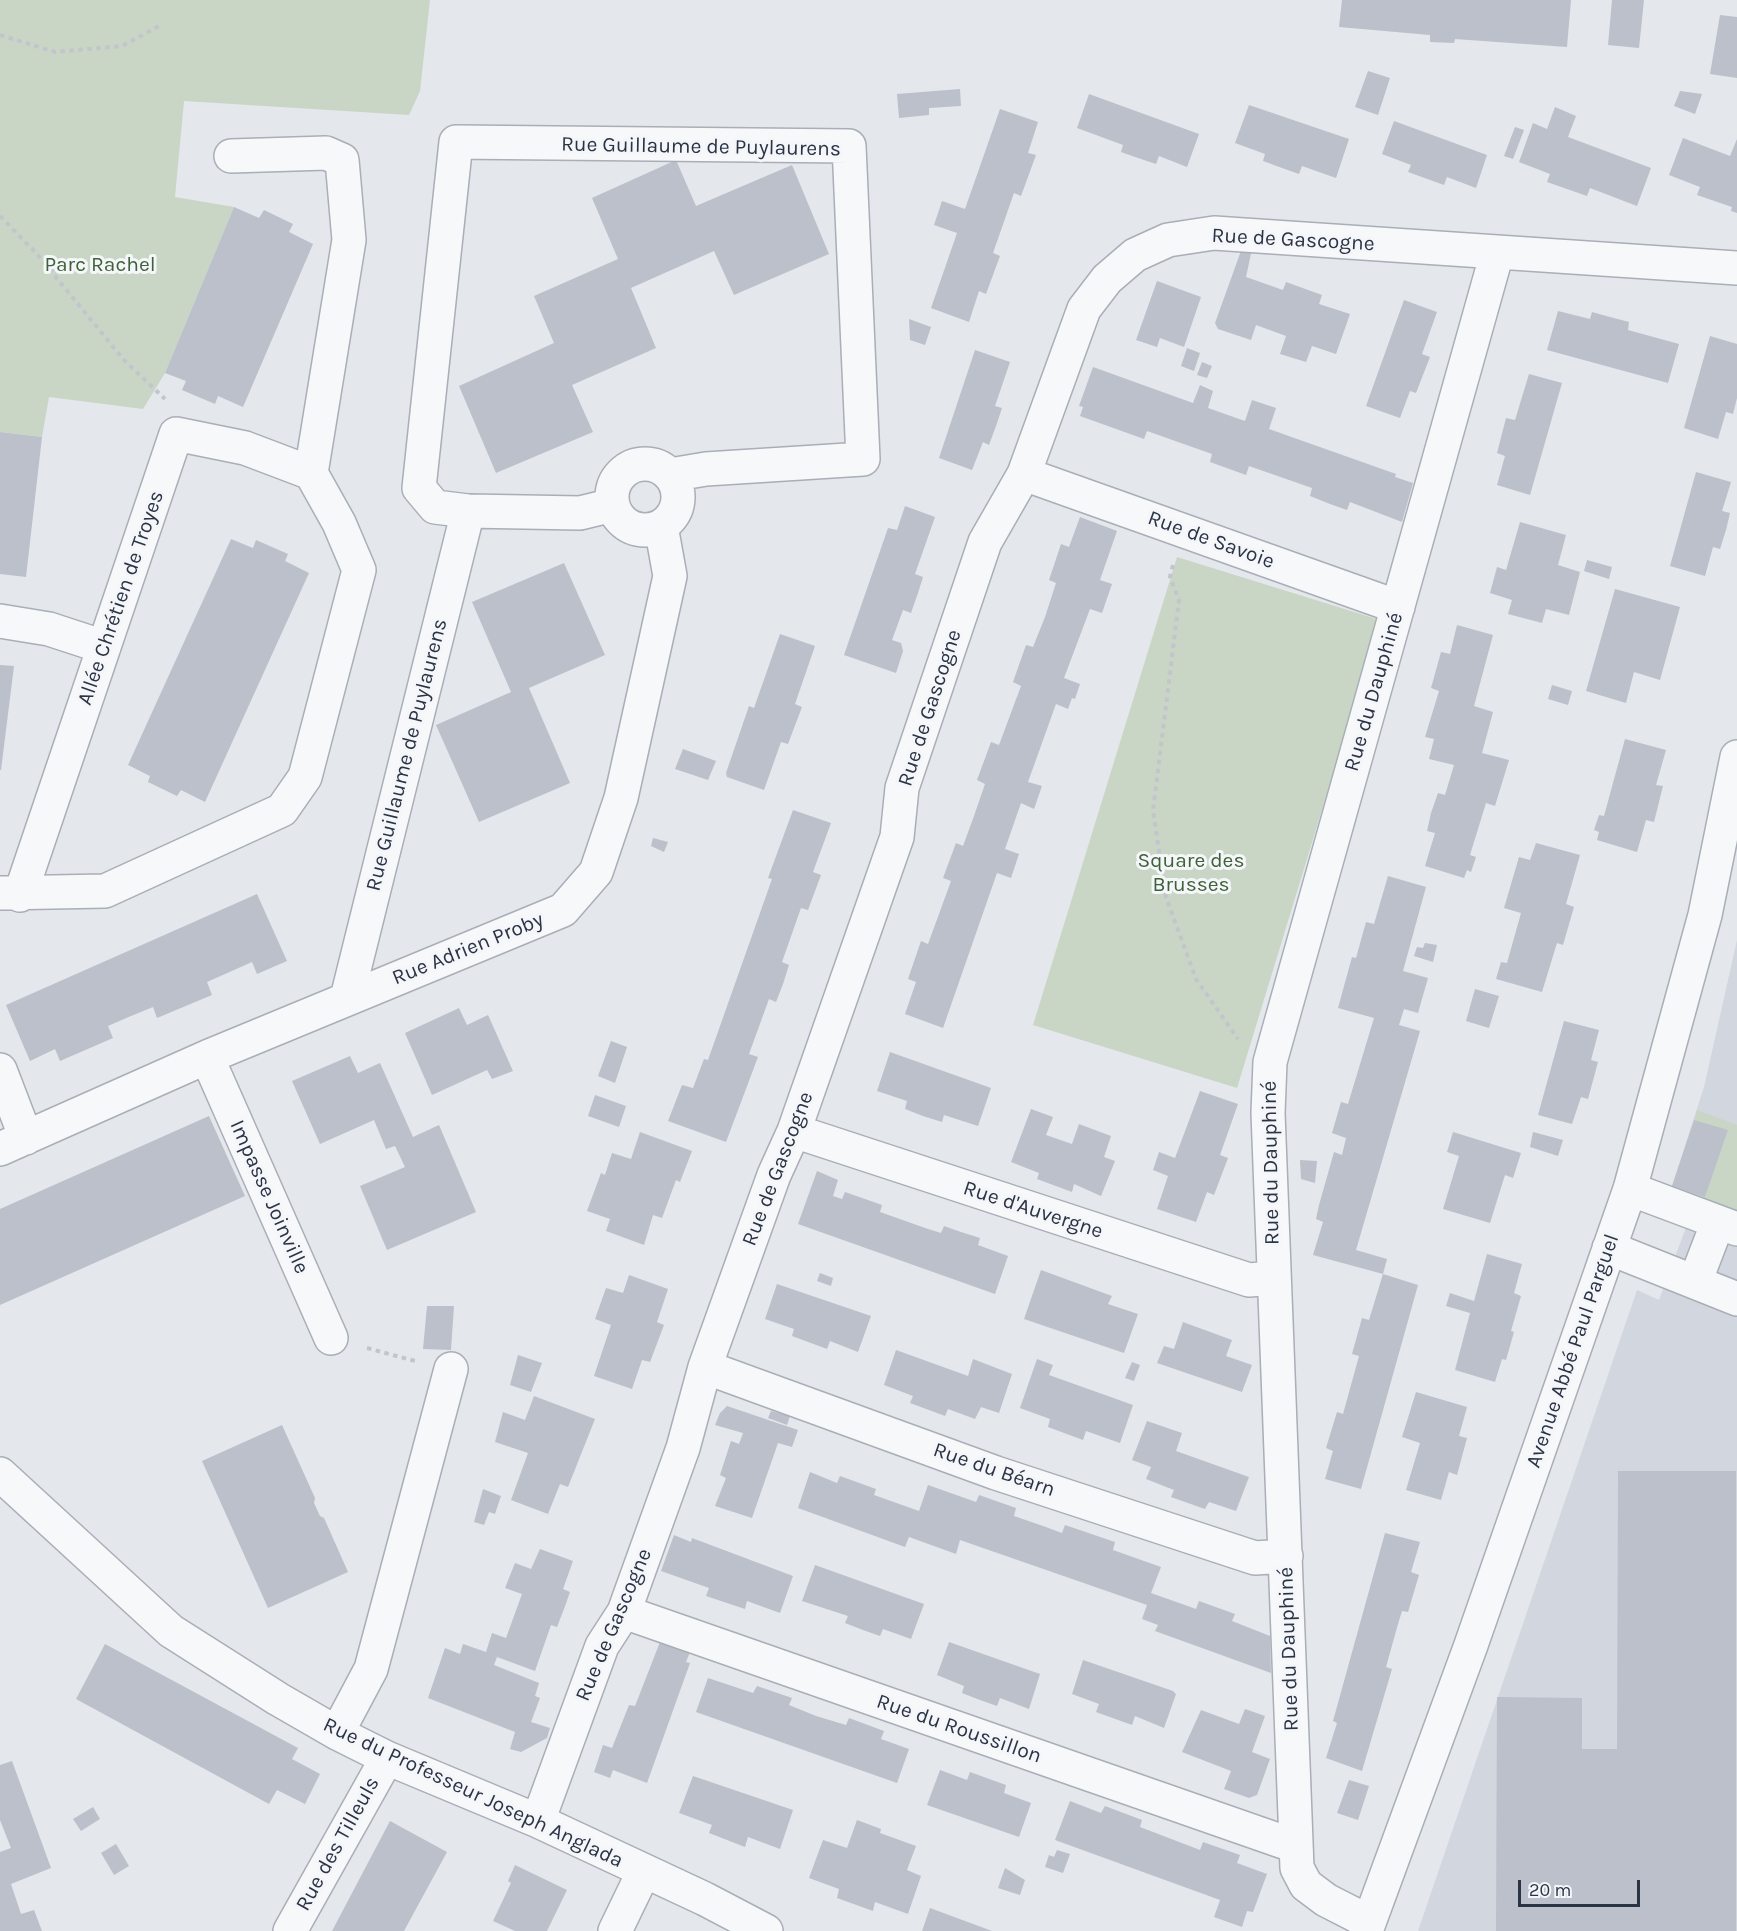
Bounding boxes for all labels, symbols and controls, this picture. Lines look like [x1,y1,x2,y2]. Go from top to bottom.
street label: Rue Guillaume de Puylaurens [561,132,841,162]
street label: Rue de Gascogne [1211,223,1375,257]
park label: Parc Rachel [44,252,156,278]
street label: Allée Chrétien de Troyes [73,488,169,708]
street label: Rue de Savoie [1144,505,1278,575]
street label: Rue du Dauphiné [1339,610,1409,774]
street label: Rue Guillaume de Puylaurens [361,616,453,894]
street label: Rue de Gascogne [893,626,967,790]
park label: Square des Brusses [1138,848,1244,898]
street label: Rue Adrien Proby [389,907,547,991]
street label: Rue du Dauphiné [1257,1081,1285,1245]
street label: Rue de Gascogne [737,1088,819,1250]
street label: Impasse Joinville [224,1116,314,1278]
street label: Rue d'Auvergne [960,1176,1106,1244]
street label: Avenue Abbé Paul Parguel [1521,1231,1625,1471]
street label: Rue du Béarn [930,1437,1058,1503]
street label: Rue de Gascogne [570,1545,658,1705]
street label: Rue du Dauphiné [1274,1566,1304,1732]
street label: Rue du Roussillon [873,1689,1045,1769]
street label: Rue du Professeur Joseph Anglada [319,1712,627,1874]
street label: Rue des Tilleuls [291,1772,385,1916]
scale bar [1521,1868,1642,1906]
text: 20 m [1529,1879,1571,1901]

